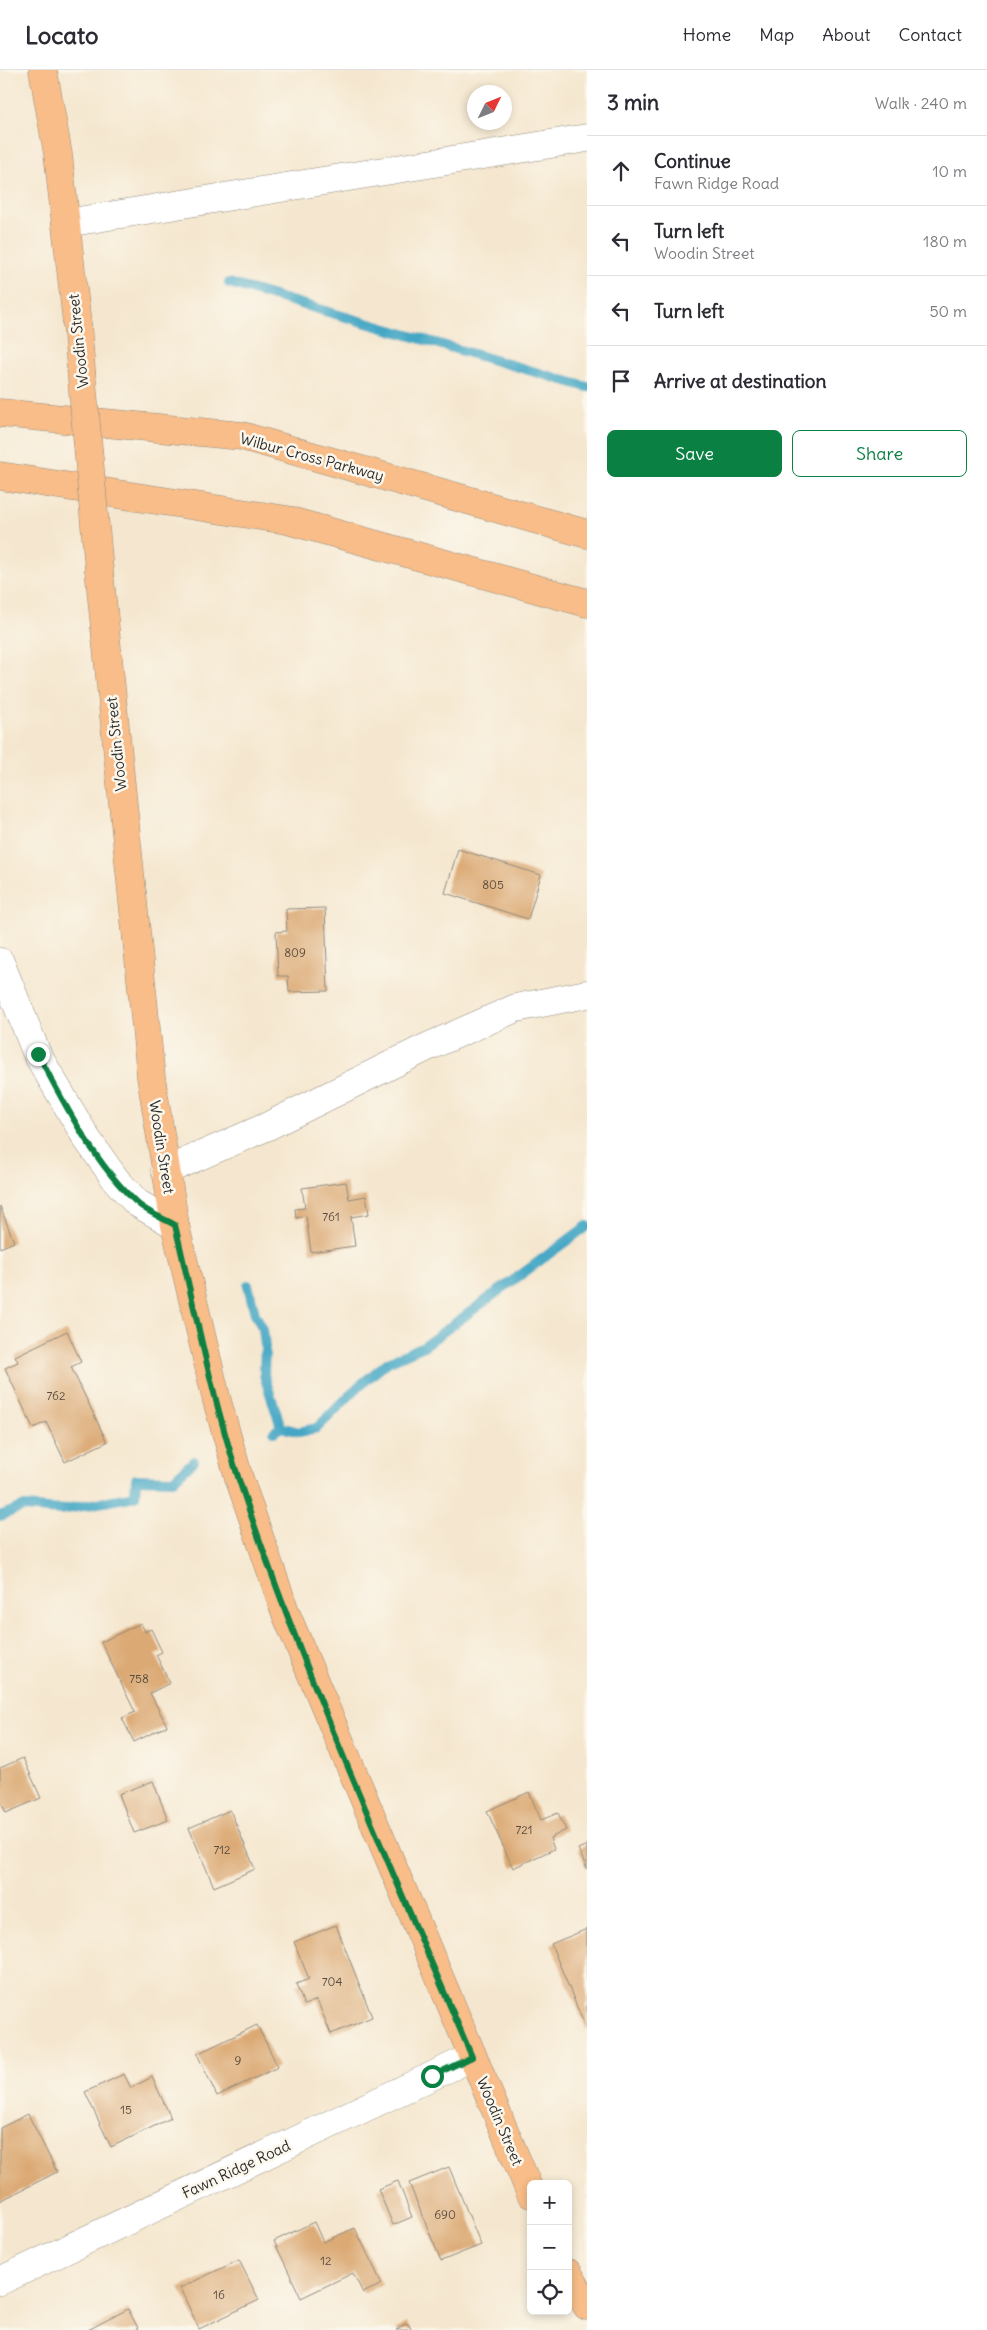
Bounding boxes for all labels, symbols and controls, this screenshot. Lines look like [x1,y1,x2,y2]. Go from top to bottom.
text: Locato [25,20,99,50]
text: Home [683,23,731,46]
text: Map [759,23,794,46]
text: About [822,23,870,46]
text: Contact [898,23,962,46]
north arrow [467,85,512,130]
text: 3 min [607,89,659,116]
text: Walk · 240 m [875,93,967,113]
text: Continue [654,149,731,173]
icon: ahead [607,157,635,185]
text: 10 m [932,161,967,181]
text: Fawn Ridge Road [654,173,779,193]
text: Turn left [654,219,724,243]
icon: left [607,227,635,255]
text: 180 m [923,231,967,251]
text: Woodin Street [654,243,755,263]
street label: Woodin Street [64,293,92,389]
icon: left [607,297,635,325]
text: Turn left [654,299,724,323]
text: 50 m [929,301,967,321]
icon: arrive [607,367,635,395]
text: Arrive at destination [654,369,827,393]
street label: Wilbur Cross Parkway [238,429,386,485]
button: Save [607,430,782,477]
button: Share [792,430,967,477]
street label: Woodin Street [102,696,130,792]
house number: 805 [482,877,504,892]
house number: 809 [284,945,306,960]
route end [27,1043,50,1066]
street label: Woodin Street [145,1099,179,1195]
house number: 761 [322,1209,340,1224]
house number: 762 [46,1388,66,1403]
house number: 758 [129,1671,149,1686]
house number: 721 [515,1822,533,1837]
house number: 712 [213,1842,231,1857]
house number: 704 [322,1974,342,1989]
house number: 9 [235,2053,242,2068]
route start [421,2065,444,2088]
street label: Woodin Street [473,2074,527,2168]
house number: 15 [120,2102,132,2117]
street label: Fawn Ridge Road [179,2136,293,2202]
map controls [527,2180,572,2315]
button: + [527,2180,572,2225]
house number: 690 [434,2207,456,2222]
button: − [527,2225,572,2270]
house number: 12 [320,2253,332,2268]
button: locate [527,2270,572,2315]
house number: 16 [213,2287,225,2302]

